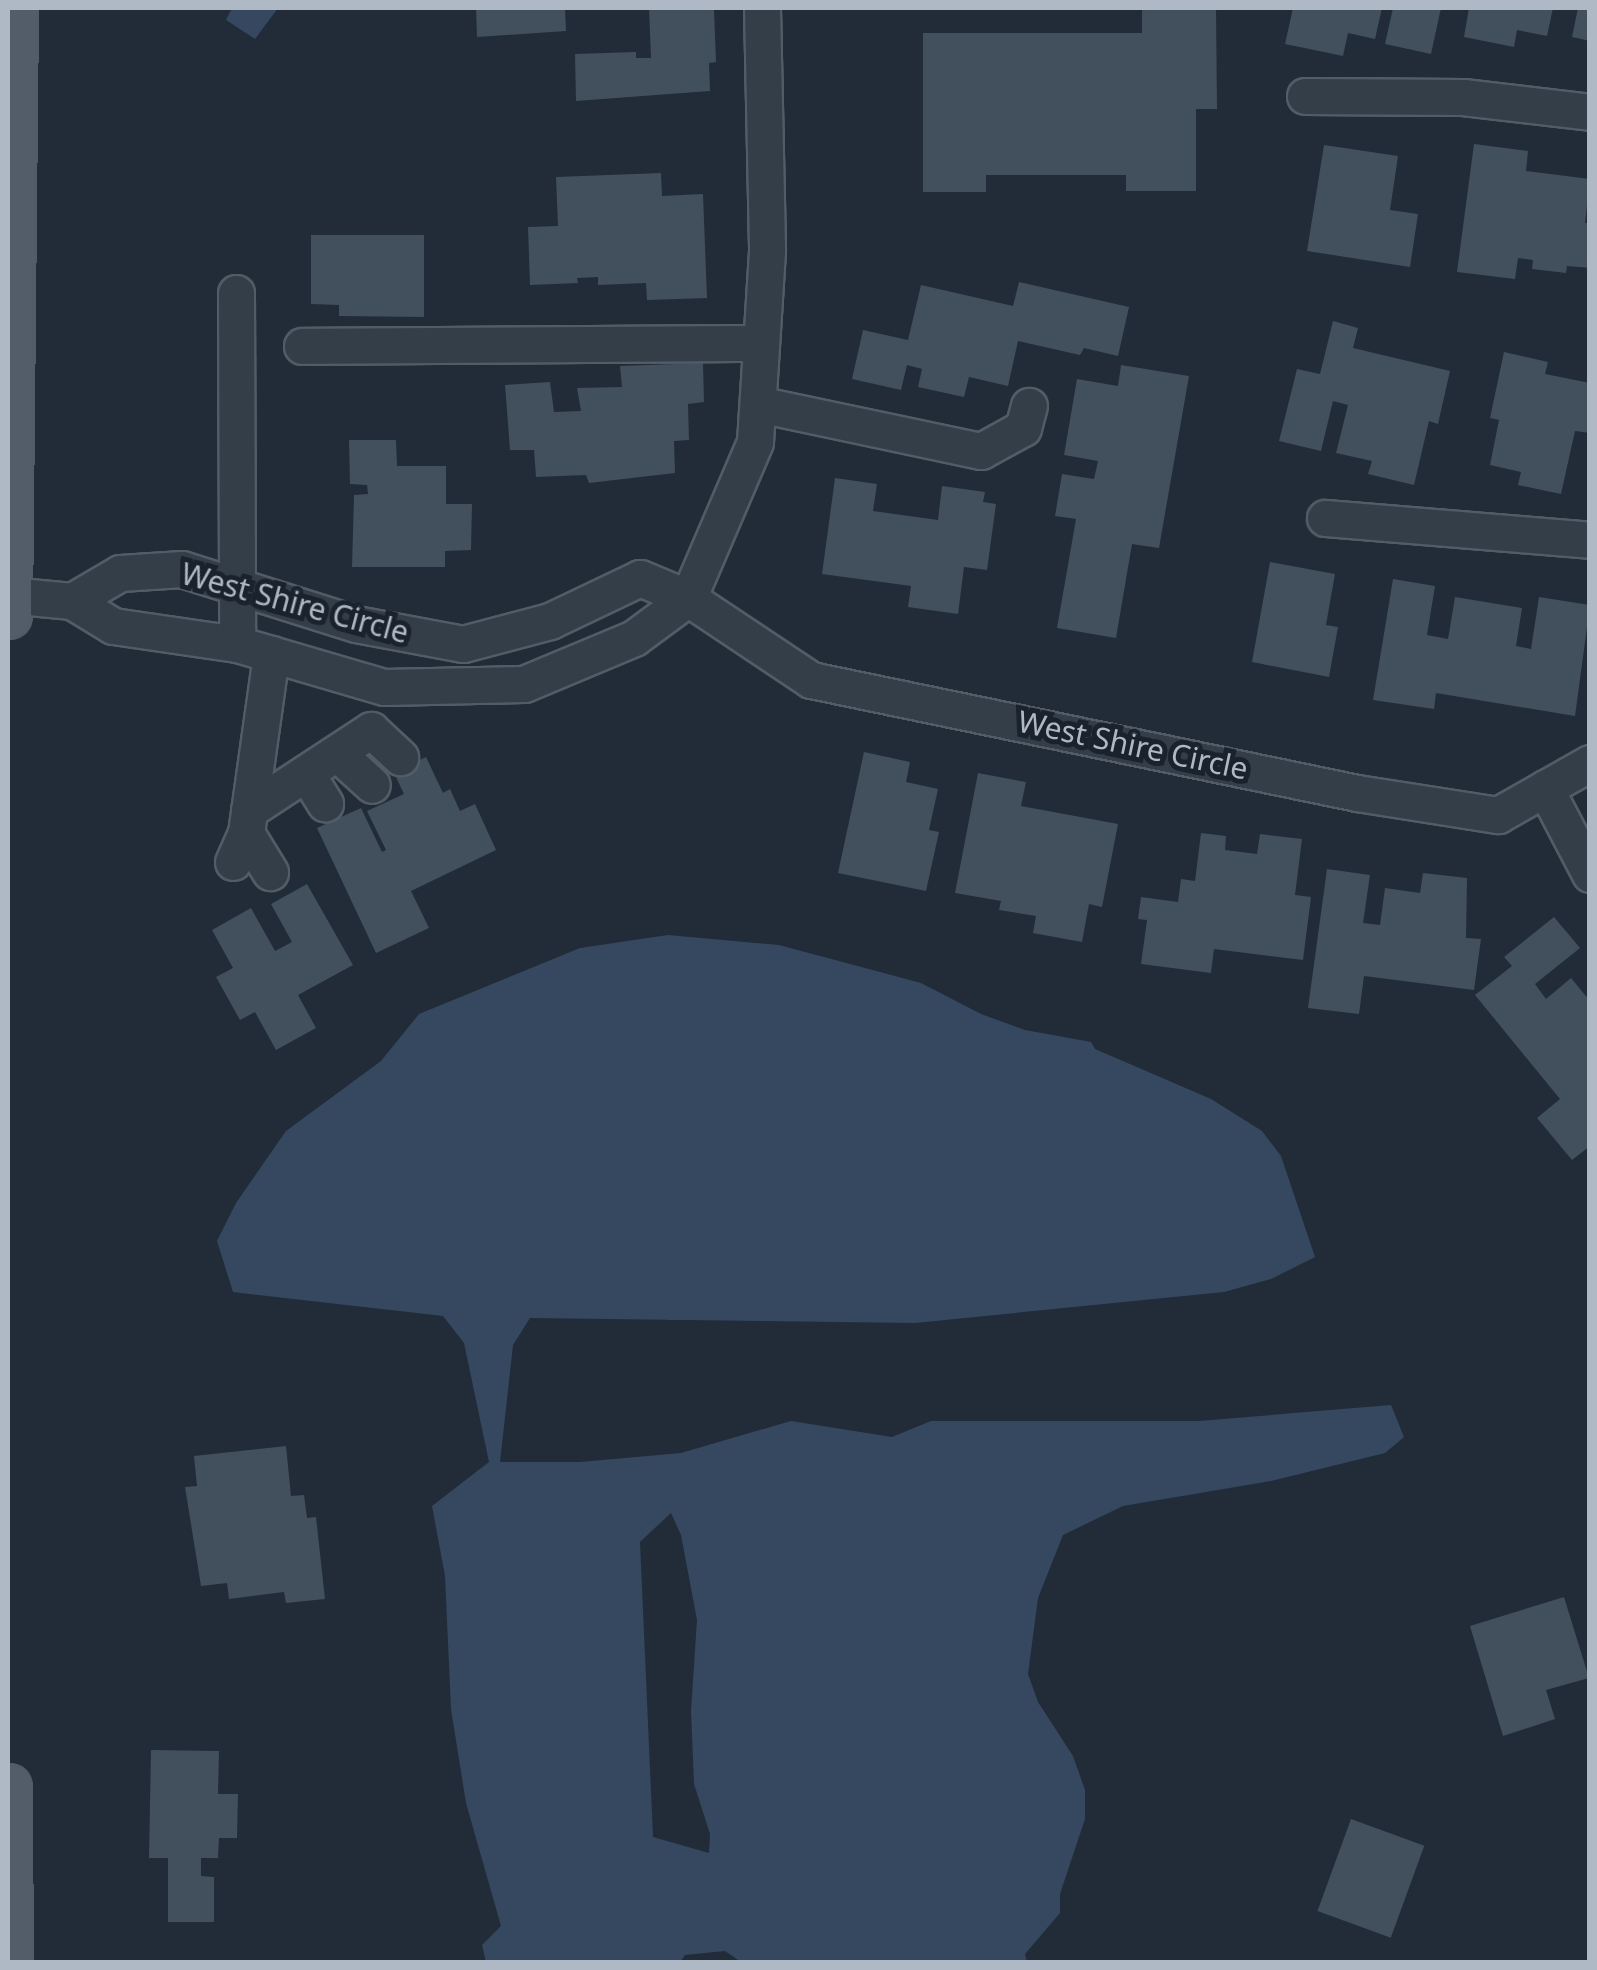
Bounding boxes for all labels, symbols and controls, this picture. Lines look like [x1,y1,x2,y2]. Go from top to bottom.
street label: West Shire Circle [177,555,413,651]
street label: West Shire Circle [1015,703,1251,787]

